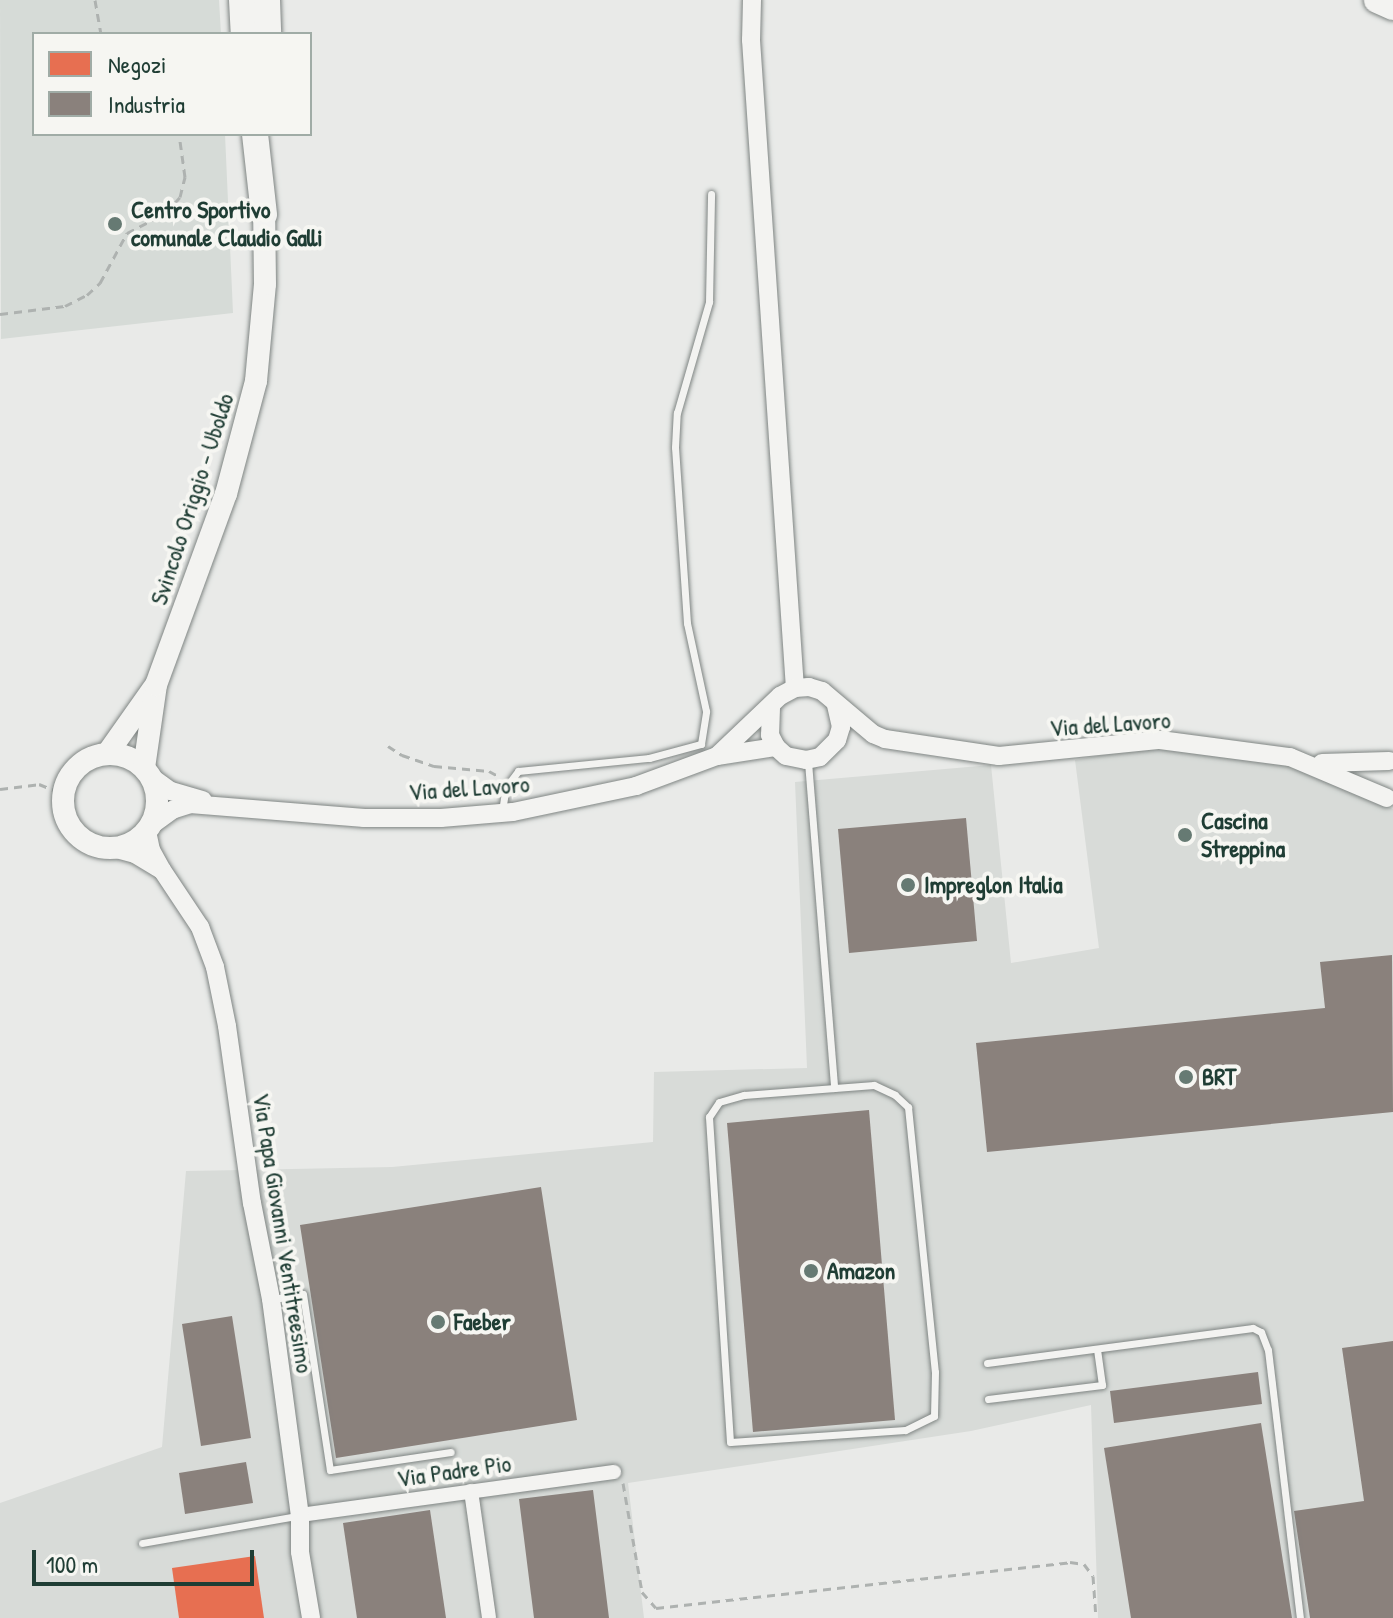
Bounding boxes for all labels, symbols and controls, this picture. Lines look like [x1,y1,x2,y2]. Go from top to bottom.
legend [32,32,312,136]
text: Negozi [108,48,166,80]
text: Industria [108,88,185,120]
place label: Centro Sportivo comunale Claudio Galli [131,196,323,252]
marker: Centro Sportivo comunale Claudio Galli [106,215,124,233]
street label: Svincolo Origgio - Uboldo [144,390,240,608]
street label: Via del Lavoro [1049,705,1171,743]
street label: Via del Lavoro [408,769,530,807]
place label: Cascina Streppina [1201,807,1285,863]
marker: Cascina Streppina [1176,826,1194,844]
place label: Impreglon Italia [924,871,1063,899]
marker: Impreglon Italia [899,876,917,894]
place label: BRT [1202,1063,1236,1091]
marker: BRT [1177,1068,1195,1086]
street label: Via Papa Giovanni Ventitreesimo [247,1091,319,1375]
place label: Amazon [827,1257,895,1285]
marker: Amazon [802,1262,820,1280]
place label: Faeber [454,1308,511,1336]
marker: Faeber [429,1313,447,1331]
street label: Via Padre Pio [395,1449,513,1493]
scale bar [36,1534,258,1584]
text: 100 m [46,1548,98,1580]

